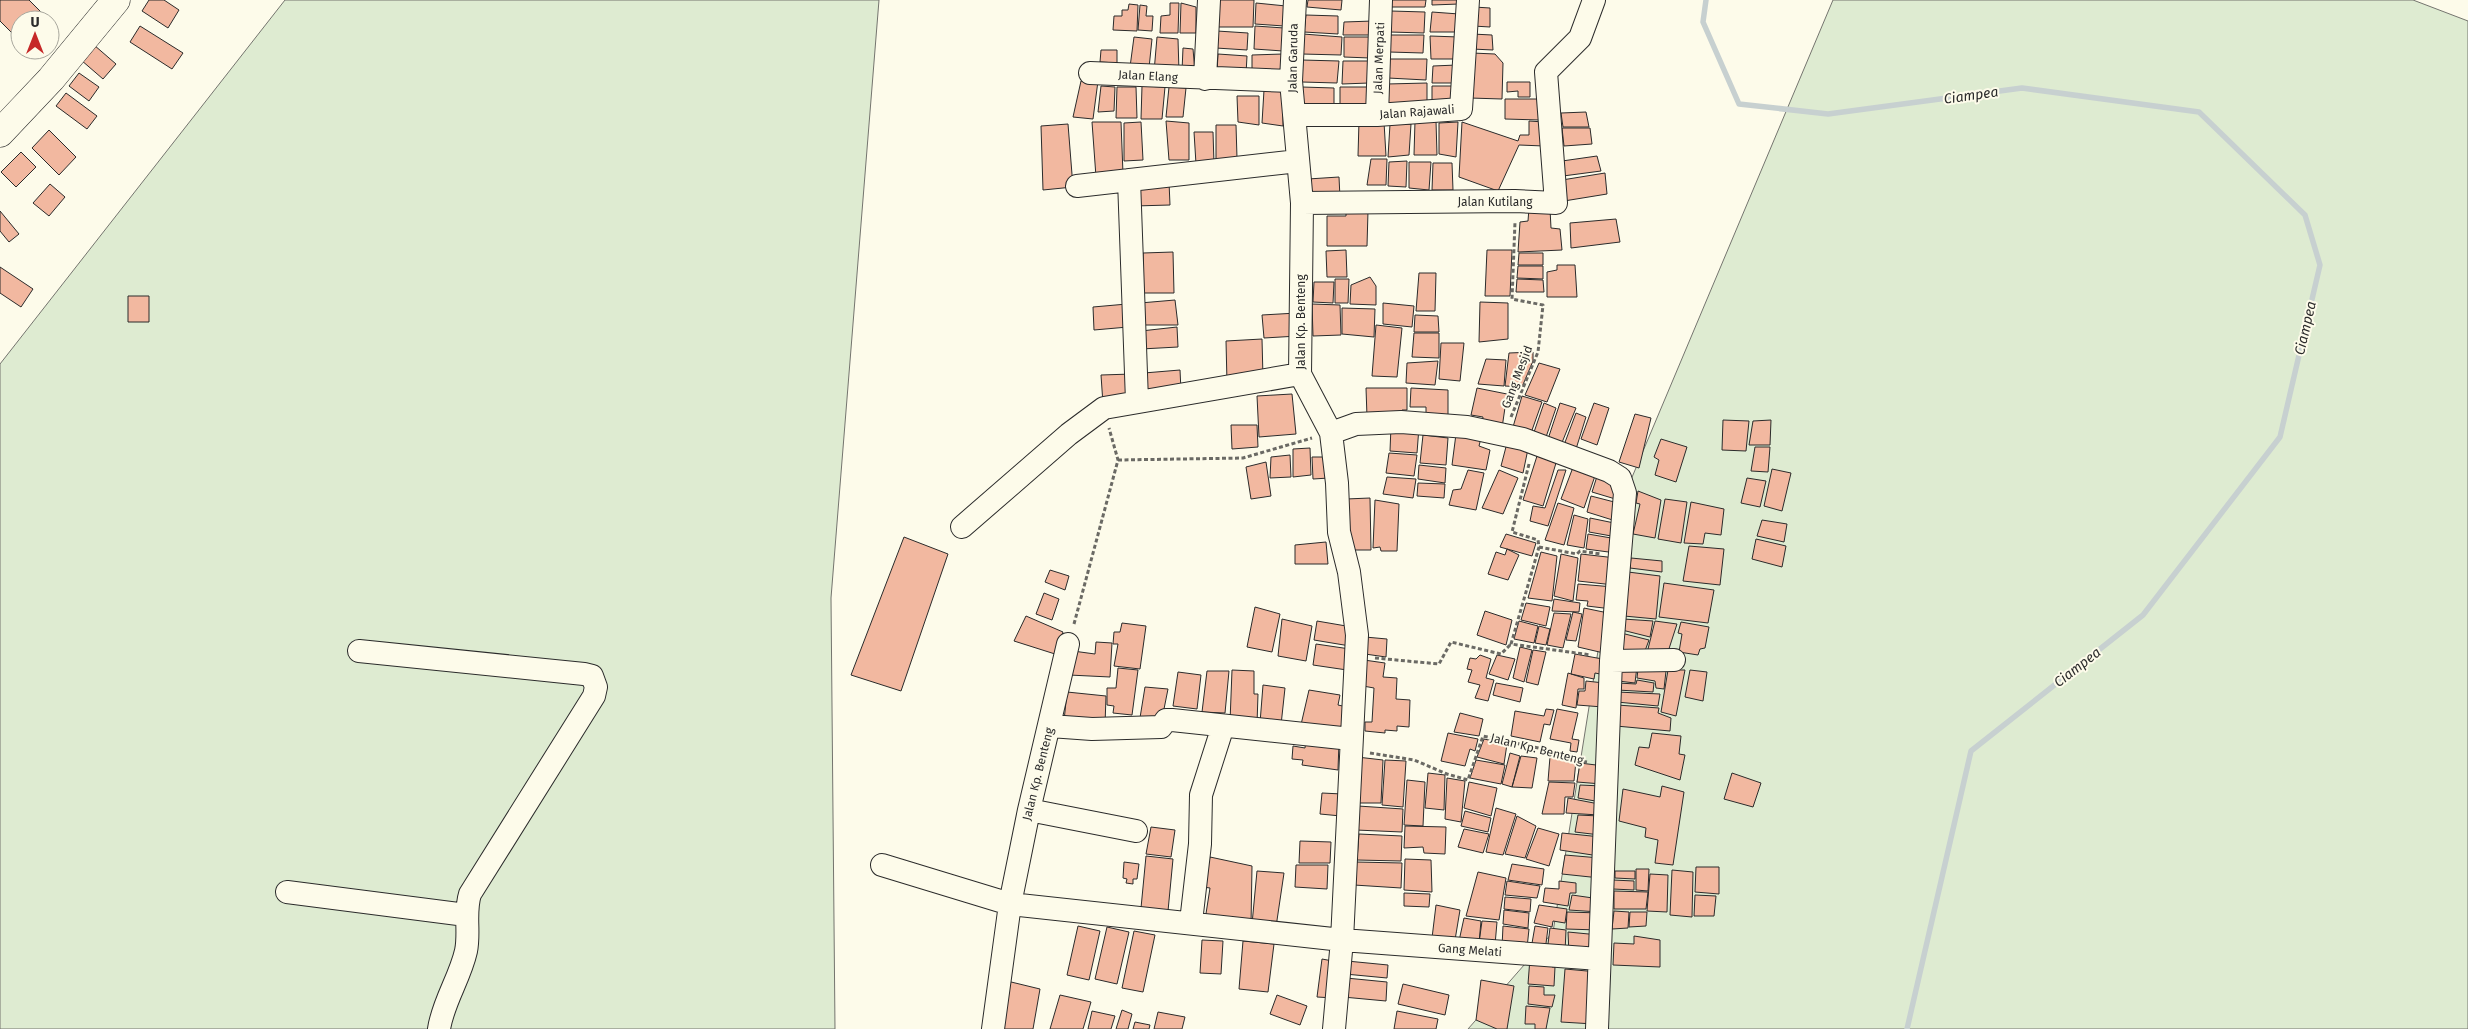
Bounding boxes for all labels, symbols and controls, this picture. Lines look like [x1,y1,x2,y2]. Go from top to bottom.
north arrow [10,10,60,60]
text: U [30,14,40,31]
street label: Jalan Merpati [1371,22,1387,94]
street label: Jalan Garuda [1285,23,1301,93]
street label: Jalan Elang [1118,67,1179,85]
water label: Ciampea [1943,83,1999,108]
street label: Jalan Rajawali [1379,102,1455,122]
street label: Jalan Kutilang [1457,195,1533,209]
street label: Jalan Kp. Benteng [1294,274,1308,370]
water label: Ciampea [2291,299,2320,357]
street label: Gang Mesjid [1499,344,1535,410]
water label: Ciampea [2050,644,2104,691]
street label: Jalan Kp. Benteng [1020,725,1056,822]
street label: Jalan Kp. Benteng [1489,731,1586,767]
street label: Gang Melati [1438,941,1502,959]

